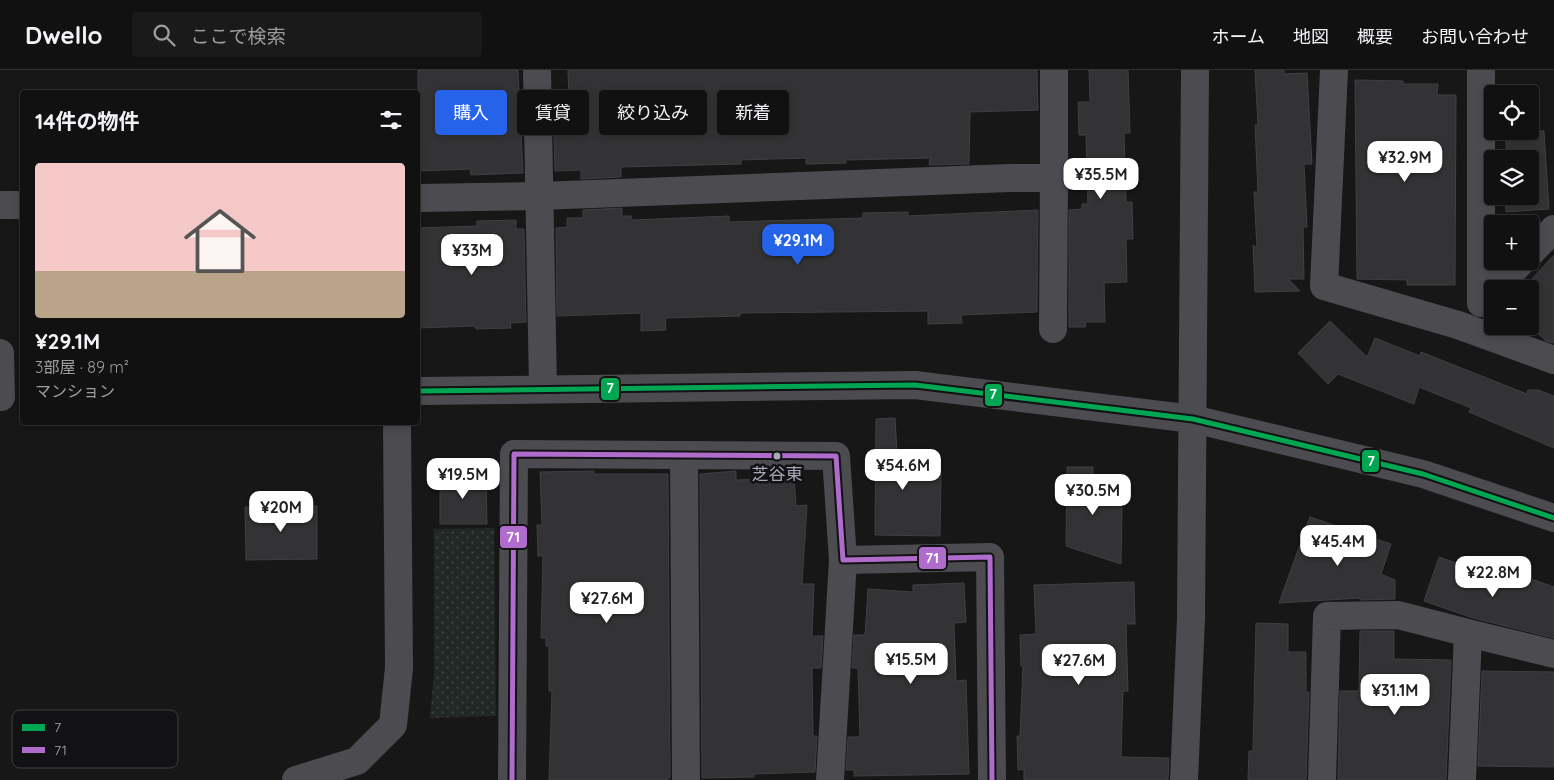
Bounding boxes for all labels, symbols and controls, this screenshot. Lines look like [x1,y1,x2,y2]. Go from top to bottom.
search box [132,12,482,57]
text: Dwello [25,20,102,50]
icon: search [150,21,178,49]
text: ここで検索 [190,24,285,48]
text: ホーム [1212,25,1265,48]
text: 地図 [1293,25,1329,48]
text: 概要 [1357,25,1393,48]
text: お問い合わせ [1421,25,1529,48]
map controls [1484,85,1539,335]
button: locate [1484,85,1539,140]
chip: 購入 [435,90,507,135]
chip: 賃貸 [517,90,589,135]
chip: 絞り込み [599,90,707,135]
chip: 新着 [717,90,789,135]
icon: filters [377,106,405,134]
text: 14件の物件 [35,108,140,134]
pin: ¥32.9M [1364,140,1446,183]
text: ¥32.9M [1378,147,1432,167]
button: layers [1484,150,1539,205]
pin: ¥35.5M [1060,158,1142,200]
text: ¥35.5M [1074,164,1128,184]
icon: home [175,196,265,286]
button: + [1484,215,1539,270]
pin: ¥29.1M [757,224,839,266]
text: ¥29.1M [773,230,823,250]
pin: ¥33M [442,234,502,276]
text: ¥33M [452,240,492,260]
button: − [1484,280,1539,335]
text: ¥29.1M [35,328,100,354]
text: 3部屋 · 89 m² [35,357,129,377]
line badge: 7 [600,377,620,401]
text: 7 [606,379,614,397]
text: マンション [35,381,115,401]
line badge: 7 [984,383,1003,407]
text: 7 [989,385,997,403]
pin: ¥54.6M [862,448,944,491]
line badge: 7 [1361,449,1380,473]
marker: 芝谷東 [772,451,782,461]
text: 7 [1367,452,1375,470]
text: ¥54.6M [876,455,930,475]
pin: ¥19.5M [422,458,504,500]
place label: 芝谷東 [752,463,803,484]
text: ¥19.5M [438,464,488,484]
pin: ¥30.5M [1052,474,1134,516]
text: ¥30.5M [1066,480,1120,500]
pin: ¥20M [251,490,311,533]
text: ¥20M [260,497,302,517]
pin: ¥45.4M [1297,524,1379,567]
line badge: 71 [499,525,528,549]
text: 71 [506,528,520,546]
text: ¥45.4M [1311,531,1365,551]
line badge: 71 [918,546,947,570]
text: 71 [925,549,939,567]
pin: ¥22.8M [1452,556,1534,598]
text: ¥22.8M [1466,562,1520,582]
pin: ¥27.6M [566,582,648,624]
text: ¥27.6M [581,588,633,608]
pin: ¥15.5M [870,642,952,685]
pin: ¥27.6M [1038,644,1120,686]
text: ¥15.5M [886,649,936,669]
text: ¥27.6M [1053,650,1105,670]
pin: ¥31.1M [1354,674,1436,716]
text: ¥31.1M [1372,680,1418,700]
legend [12,710,178,768]
text: 7 [54,718,61,736]
text: 71 [54,741,67,759]

